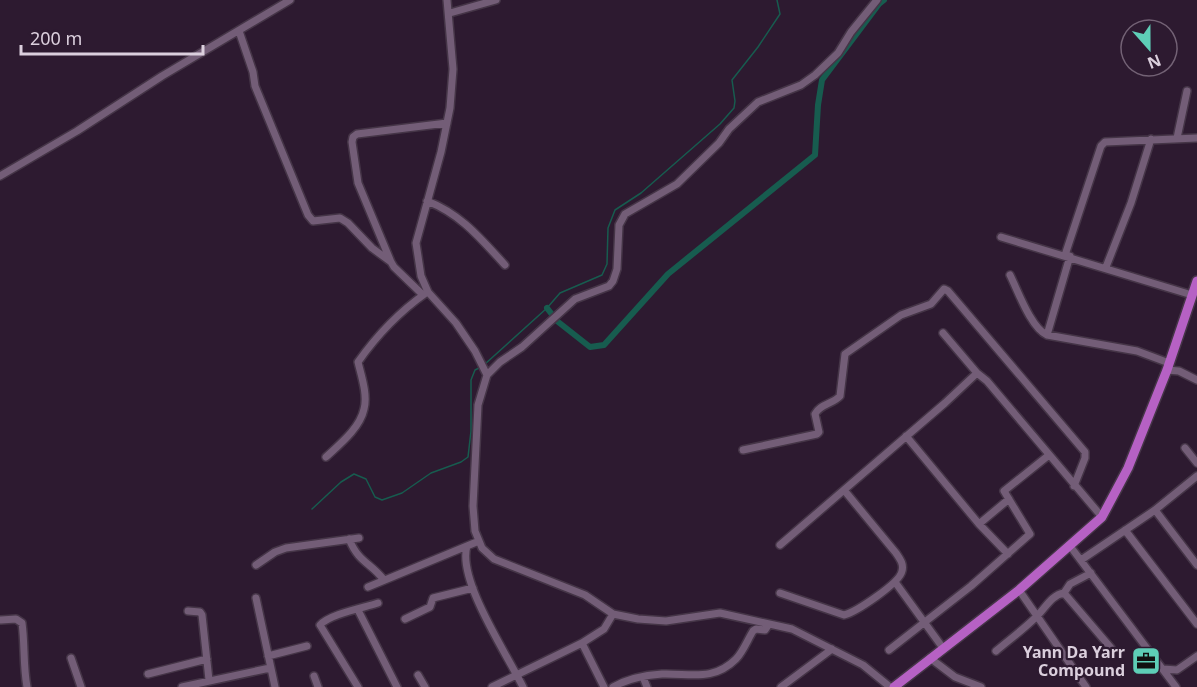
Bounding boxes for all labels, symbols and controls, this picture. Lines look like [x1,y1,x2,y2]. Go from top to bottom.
scale bar [21,18,202,56]
north arrow [1119,18,1179,78]
text: 200 m [30,26,82,50]
text: N [1144,49,1164,75]
place label: Yann Da Yarr Compound [1023,641,1125,681]
office icon: Yann Da Yarr Compound [1130,645,1162,677]

